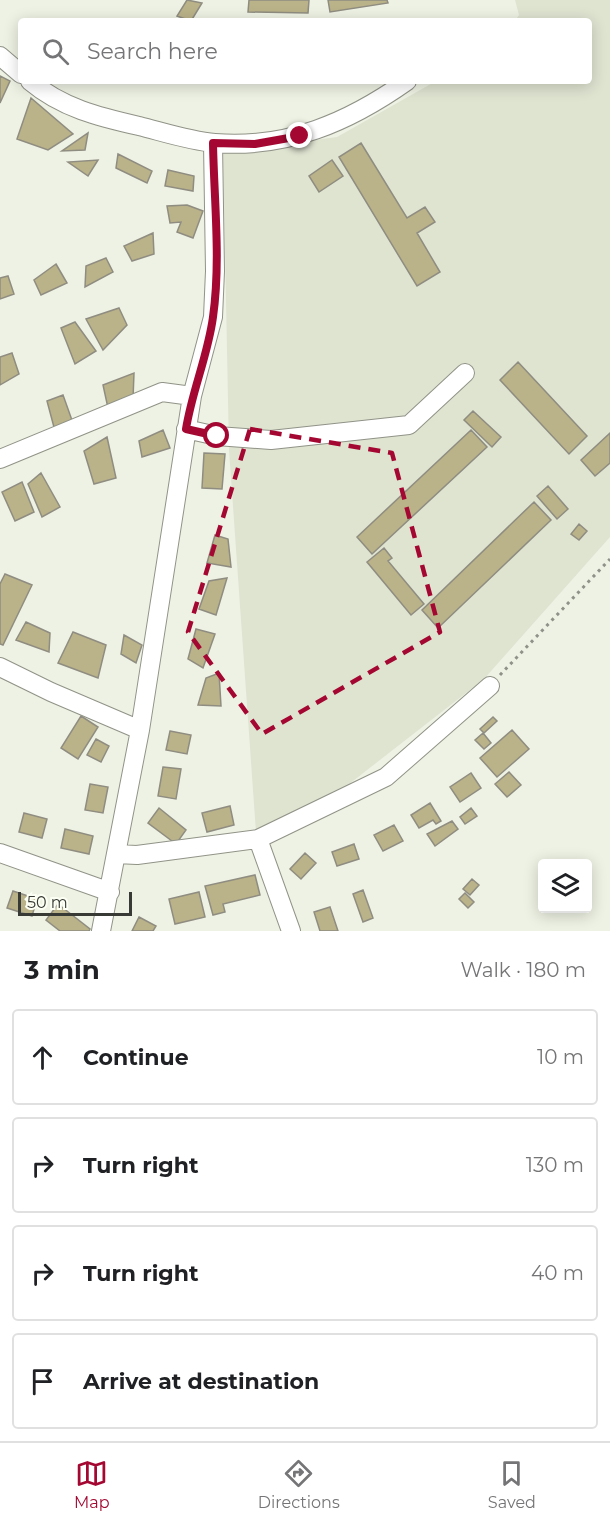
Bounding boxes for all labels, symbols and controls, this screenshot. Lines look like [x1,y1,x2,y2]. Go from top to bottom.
search box [18,18,592,84]
icon: search [39,35,72,68]
text: Search here [87,38,218,65]
route end [286,122,312,148]
route start [203,422,229,448]
map controls [538,859,592,913]
button: layers [538,859,592,913]
scale bar [18,889,132,916]
text: 50 m [27,893,68,912]
text: 3 min [24,954,100,986]
text: Walk · 180 m [461,958,586,982]
icon: ahead [26,1041,59,1074]
text: Continue [83,1044,189,1071]
text: 10 m [537,1045,584,1069]
icon: right [26,1149,59,1182]
text: Turn right [83,1152,198,1179]
text: 130 m [526,1153,584,1177]
icon: right [26,1257,59,1290]
text: Turn right [83,1260,198,1287]
text: 40 m [531,1261,584,1285]
icon: arrive [26,1365,59,1398]
text: Arrive at destination [83,1368,319,1395]
tab: Map [74,1457,110,1512]
tab: Directions [258,1457,340,1512]
tab: Saved [488,1457,536,1512]

